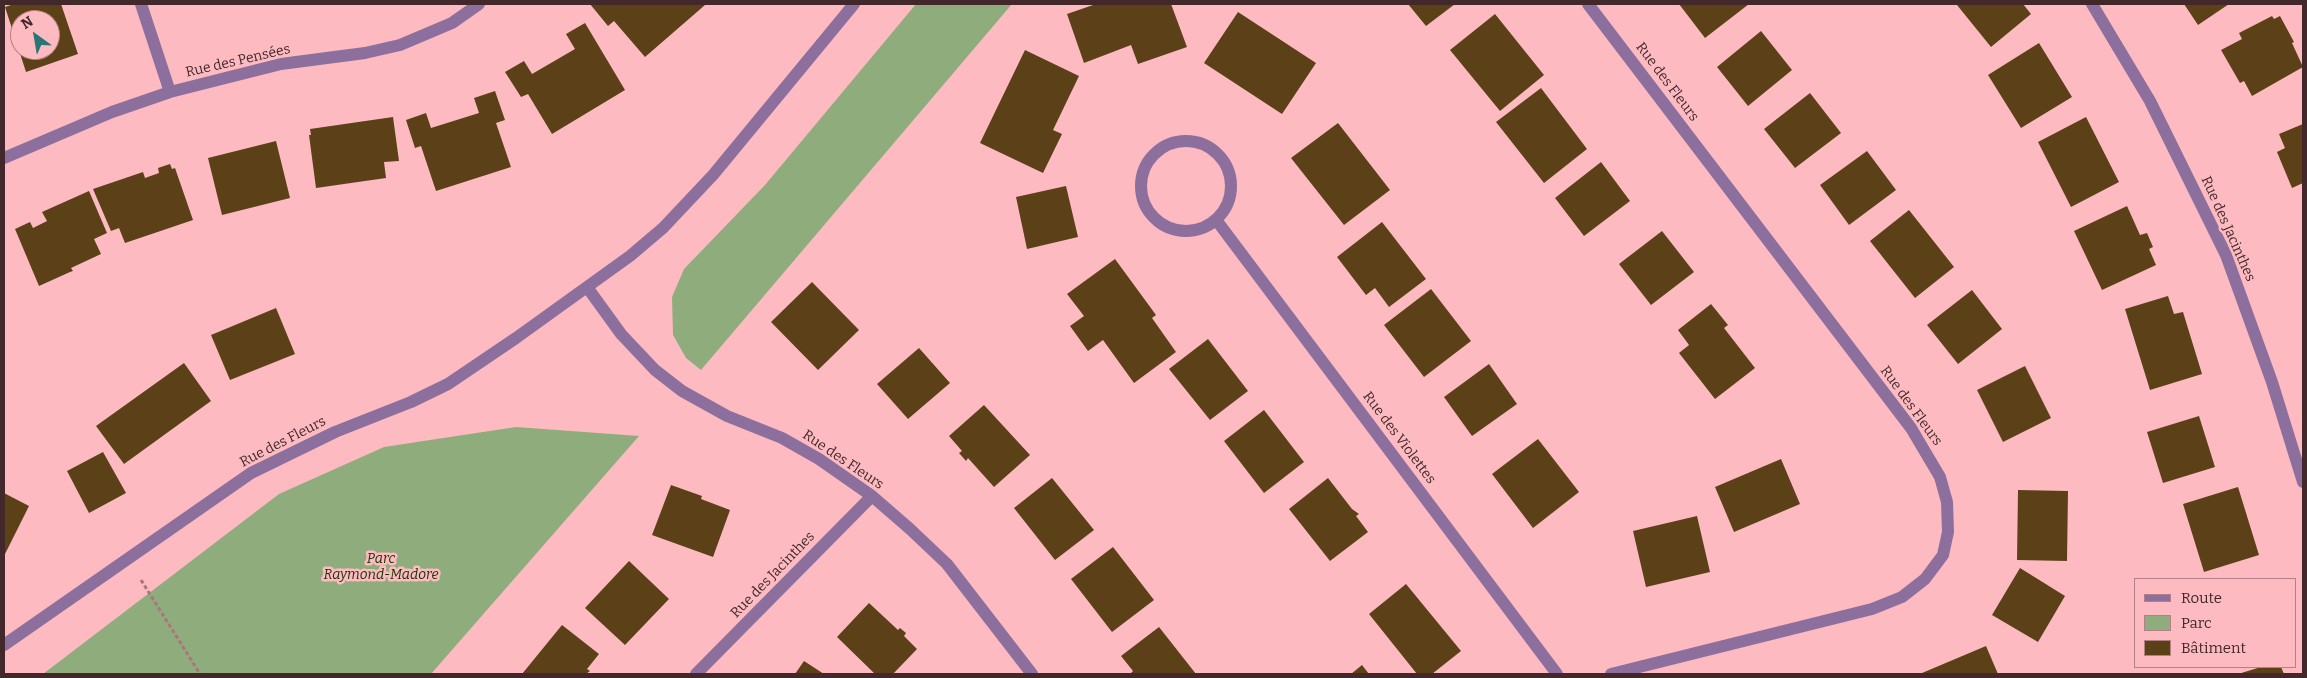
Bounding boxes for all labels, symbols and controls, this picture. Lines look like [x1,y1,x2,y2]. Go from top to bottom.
north arrow [10,10,60,60]
text: N [18,13,36,33]
street label: Rue des Fleurs [1632,39,1702,125]
street label: Rue des Pensées [184,41,292,81]
street label: Rue des Jacinthes [2197,174,2259,284]
street label: Rue des Fleurs [1876,363,1946,449]
street label: Rue des Violettes [1359,389,1439,487]
street label: Rue des Fleurs [237,413,329,471]
street label: Rue des Fleurs [799,427,887,493]
street label: Rue des Jacinthes [728,528,818,622]
park label: Parc Raymond-Madore [324,551,438,584]
legend [2134,578,2297,668]
text: Route [2181,589,2222,607]
text: Parc [2181,614,2212,632]
text: Bâtiment [2181,639,2246,657]

